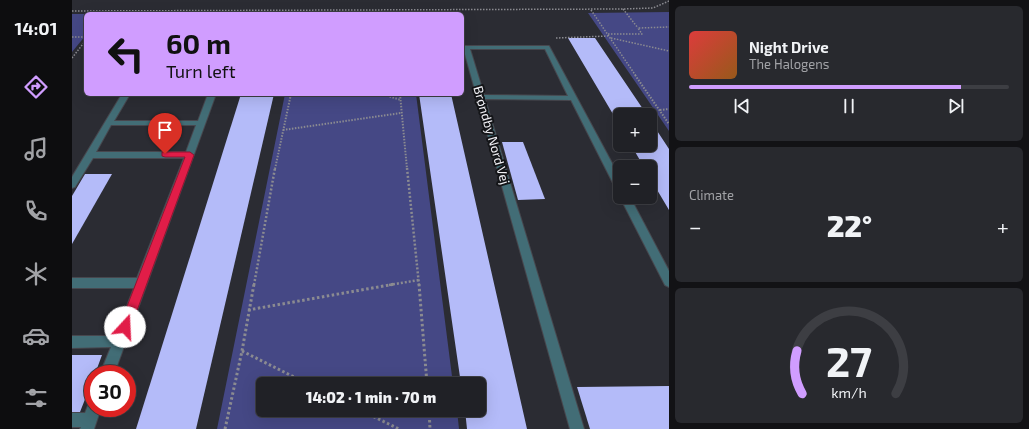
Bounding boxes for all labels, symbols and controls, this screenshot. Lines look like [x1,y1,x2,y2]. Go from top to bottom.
text: 14:01 [14,17,58,39]
text: 60 m [166,26,231,60]
icon: left [100,28,152,80]
text: Night Drive [749,38,829,56]
text: The Halogens [749,56,829,72]
text: Turn left [166,60,236,82]
icon: directions [22,73,50,101]
street label: Brøndby Nord Vej [470,84,514,186]
icon: previous [731,95,753,117]
icon: pause [838,95,860,117]
icon: next [945,95,967,117]
map controls [613,108,657,204]
button: + [613,108,657,152]
pin [148,113,182,154]
icon: arrive [154,119,176,141]
icon: music [22,135,50,163]
button: − [613,160,657,204]
text: Climate [689,187,734,203]
icon: phone [22,197,50,225]
text: 22° [827,207,872,243]
text: − [689,213,702,239]
text: + [997,213,1009,239]
icon: climate [22,260,50,288]
position arrow [104,306,146,348]
icon: car [22,322,50,350]
text: 27 [826,334,872,384]
speed limit sign: 30 [84,365,136,417]
text: km/h [831,383,867,400]
icon: filters [22,384,50,412]
text: 14:02 · 1 min · 70 m [306,388,436,406]

